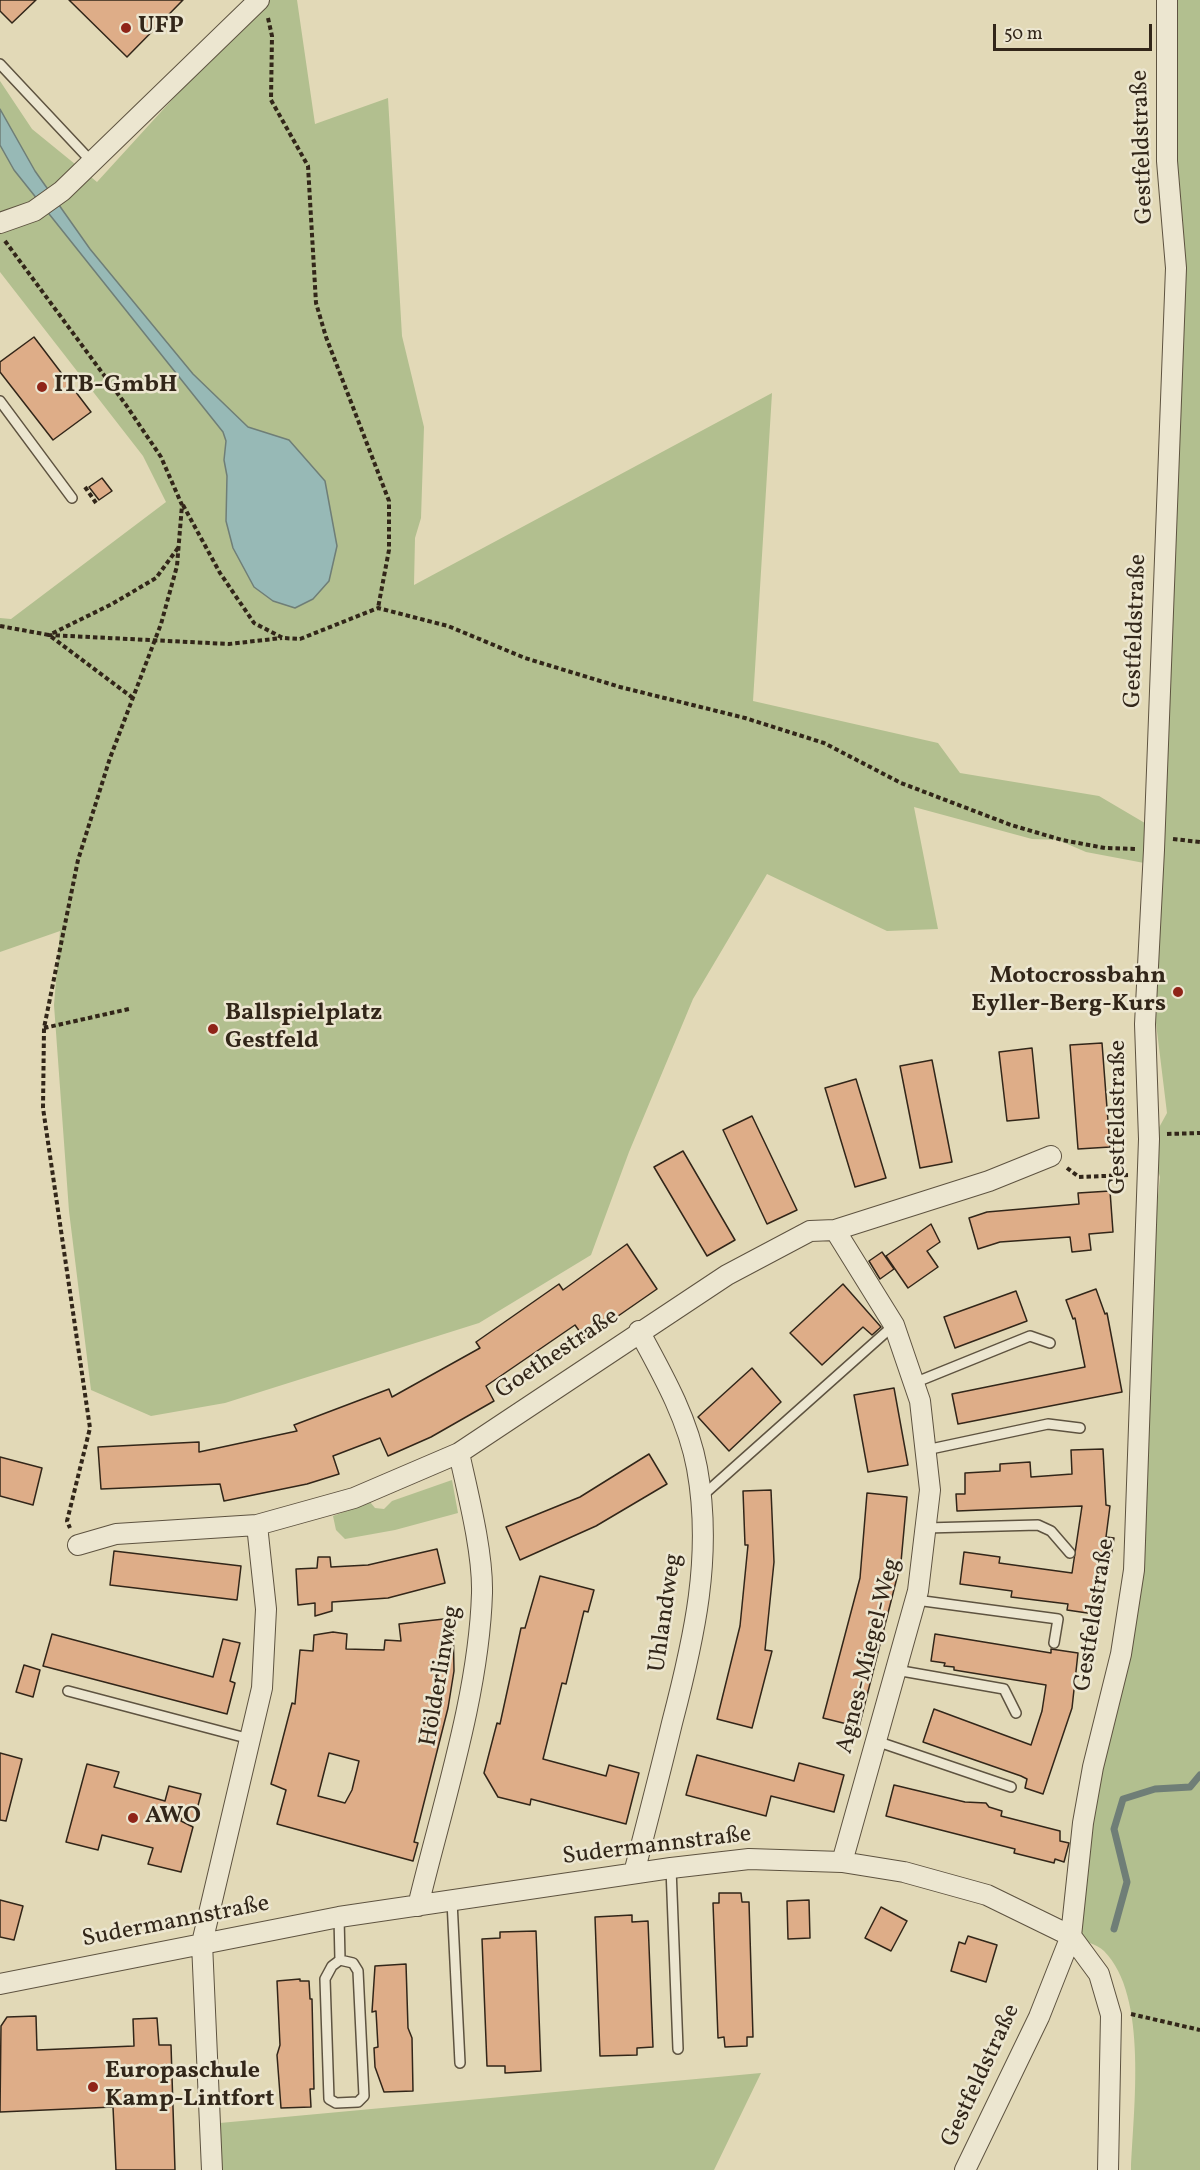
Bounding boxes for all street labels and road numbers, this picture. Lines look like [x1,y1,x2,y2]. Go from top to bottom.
street label: Gestfeldstraße [1127,69,1161,225]
street label: Gestfeldstraße [1120,553,1154,709]
street label: Gestfeldstraße [1106,1040,1134,1194]
street label: Goethestraße [491,1303,625,1407]
street label: Gestfeldstraße [1070,1537,1122,1693]
street label: Uhlandweg [644,1552,690,1674]
street label: Agnes-Miegel-Weg [832,1555,908,1757]
street label: Hölderlinweg [415,1603,469,1749]
street label: Sudermannstraße [561,1821,753,1873]
street label: Sudermannstraße [80,1891,272,1955]
street label: Gestfeldstraße [936,2000,1028,2152]

